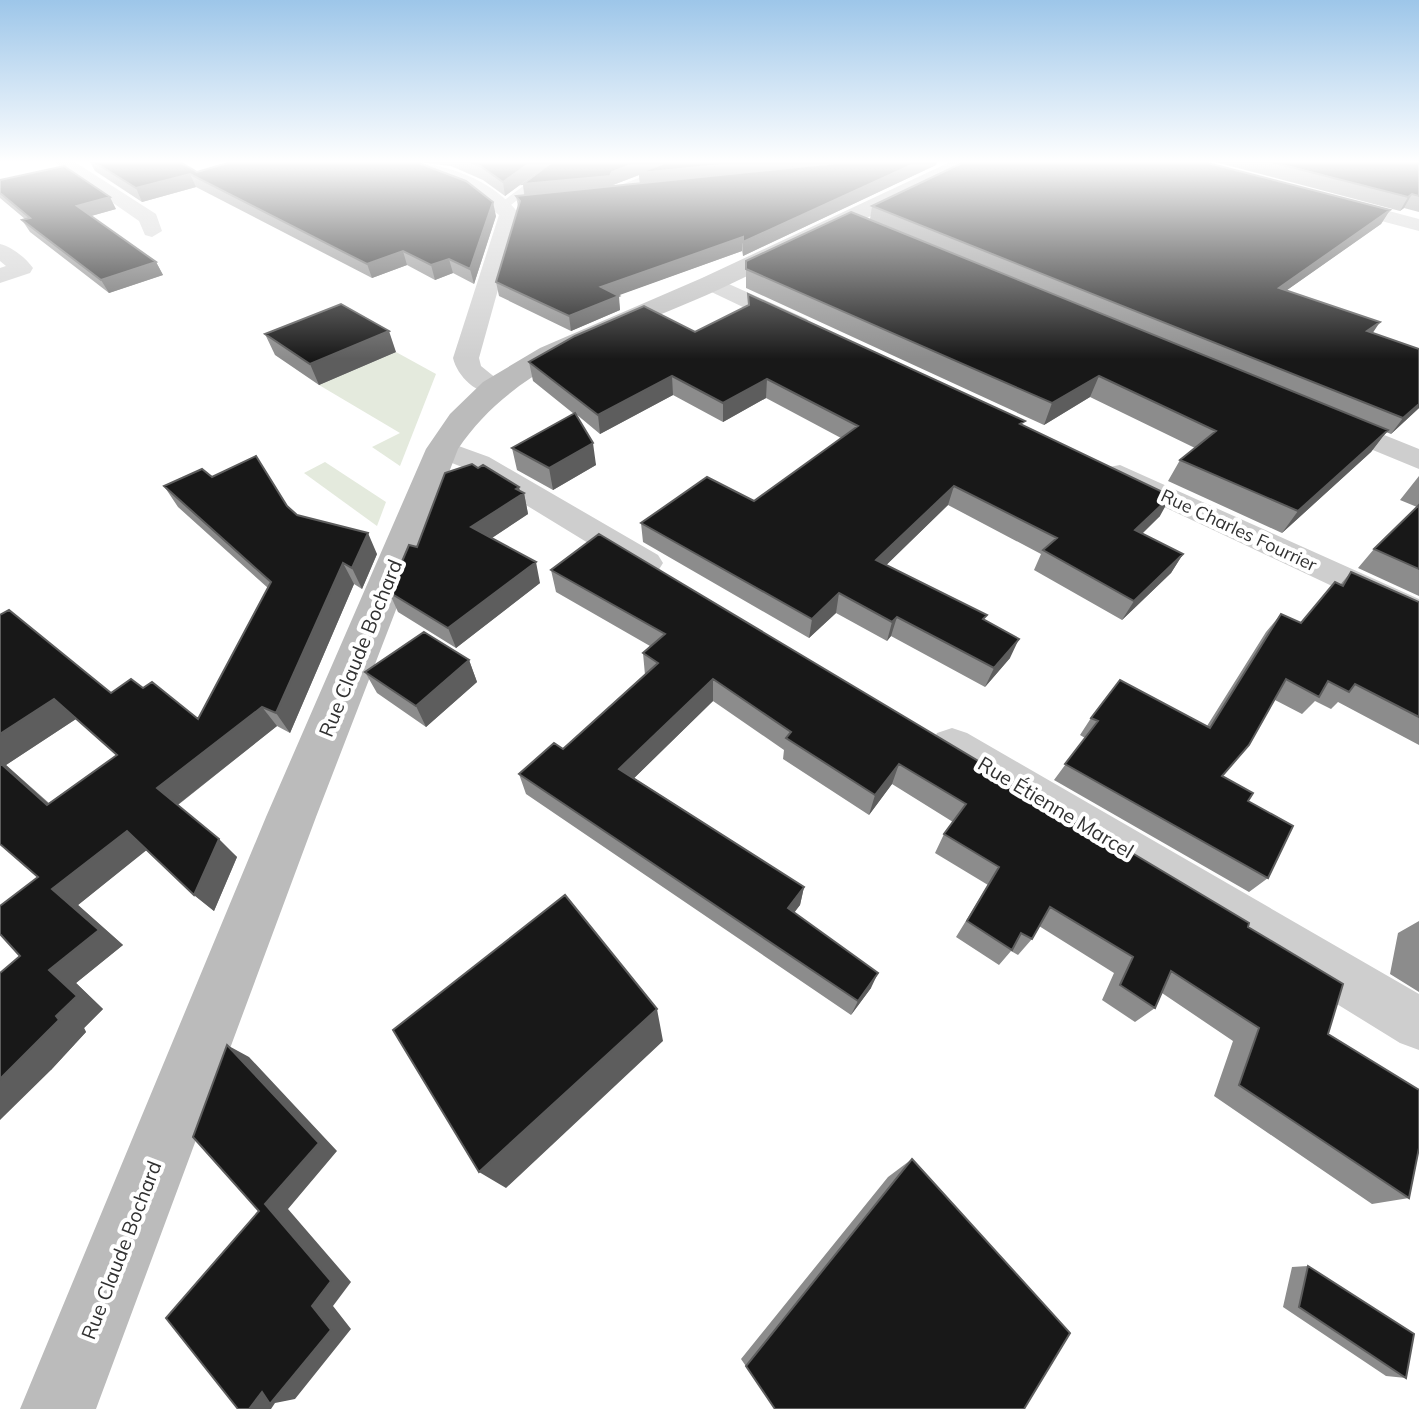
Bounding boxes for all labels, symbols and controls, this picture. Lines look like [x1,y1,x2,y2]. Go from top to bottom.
street label: Rue Charles Fourrier [1157,484,1321,576]
street label: Rue Claude Bochard [313,556,407,740]
street label: Rue Étienne Marcel [974,751,1138,863]
street label: Rue Claude Bochard [75,1157,167,1343]

